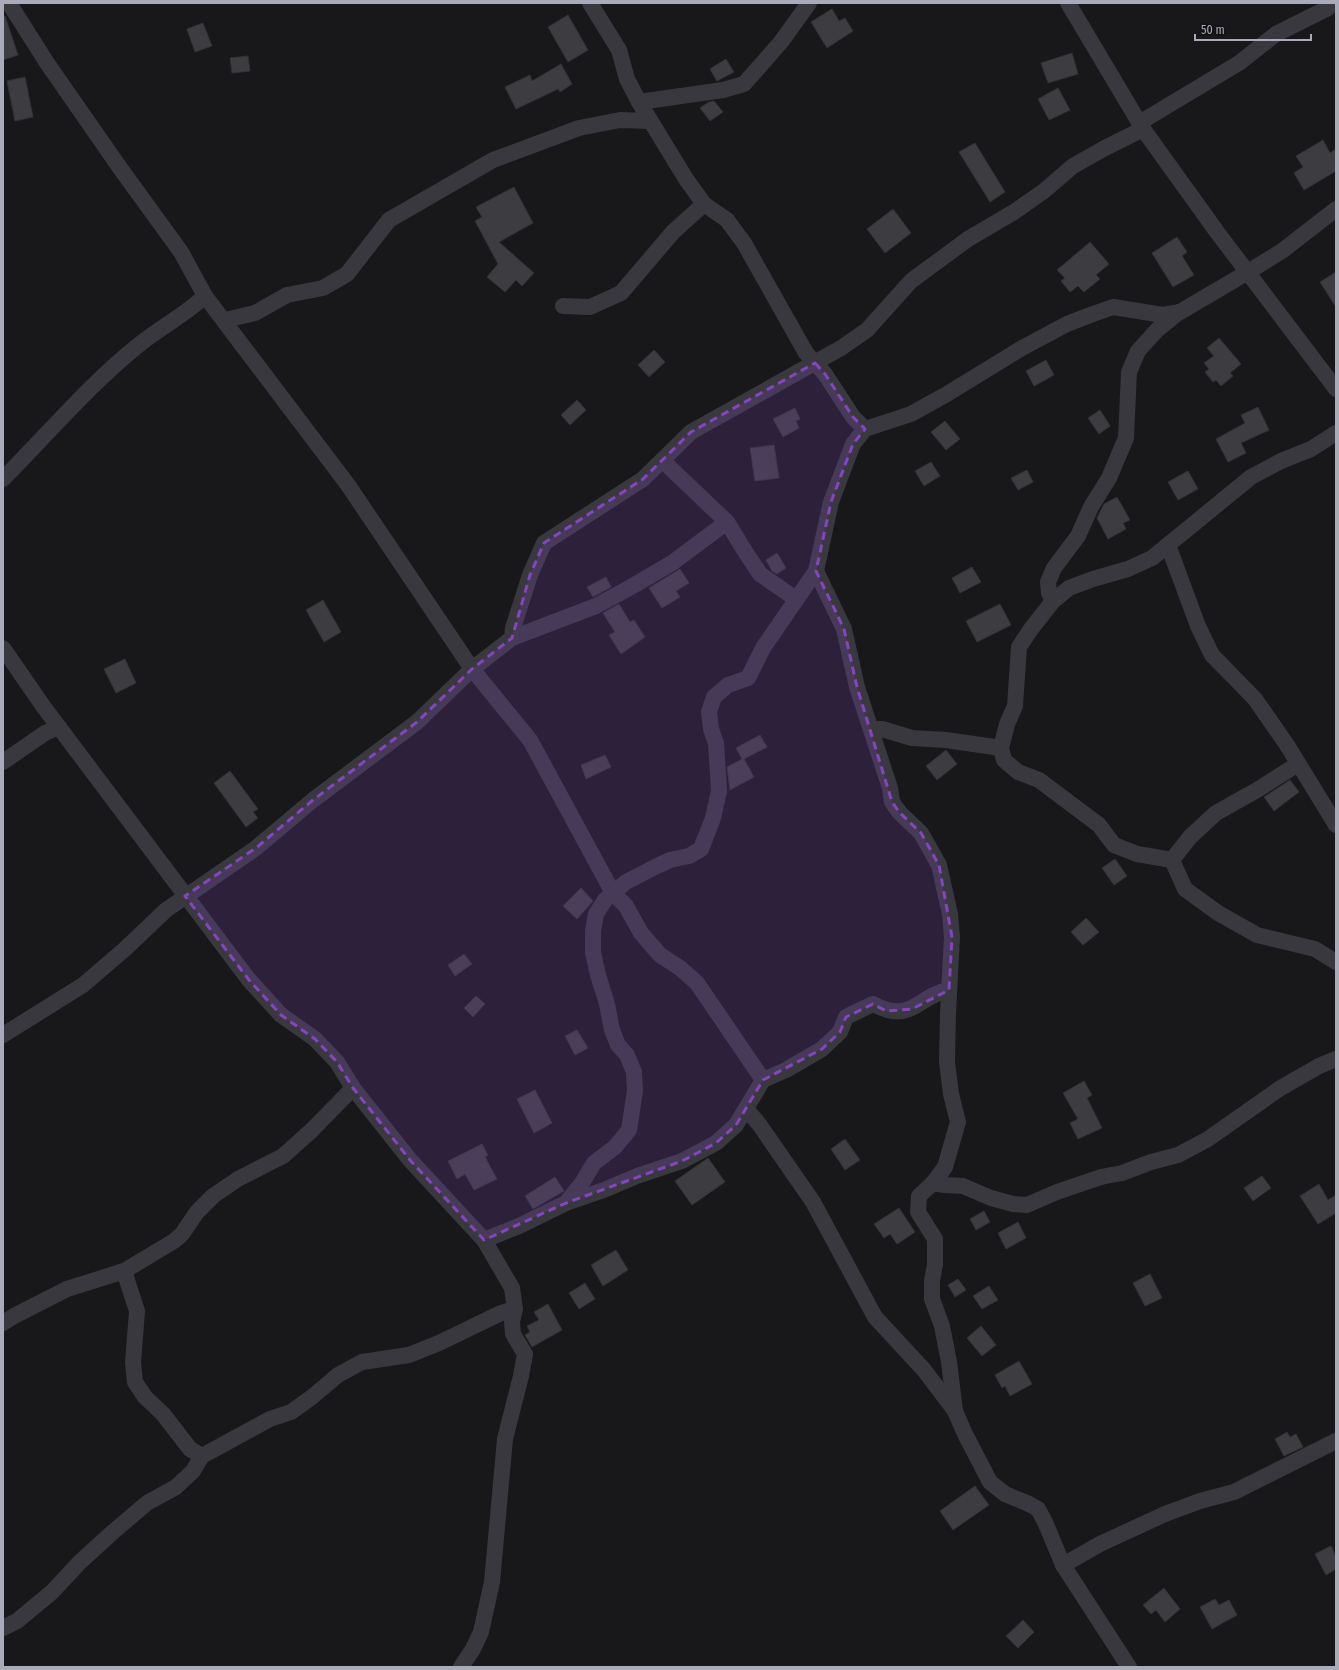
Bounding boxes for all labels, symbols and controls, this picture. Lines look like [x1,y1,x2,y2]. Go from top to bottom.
scale bar [1195,16,1311,42]
text: 50 m [1201,23,1225,37]

